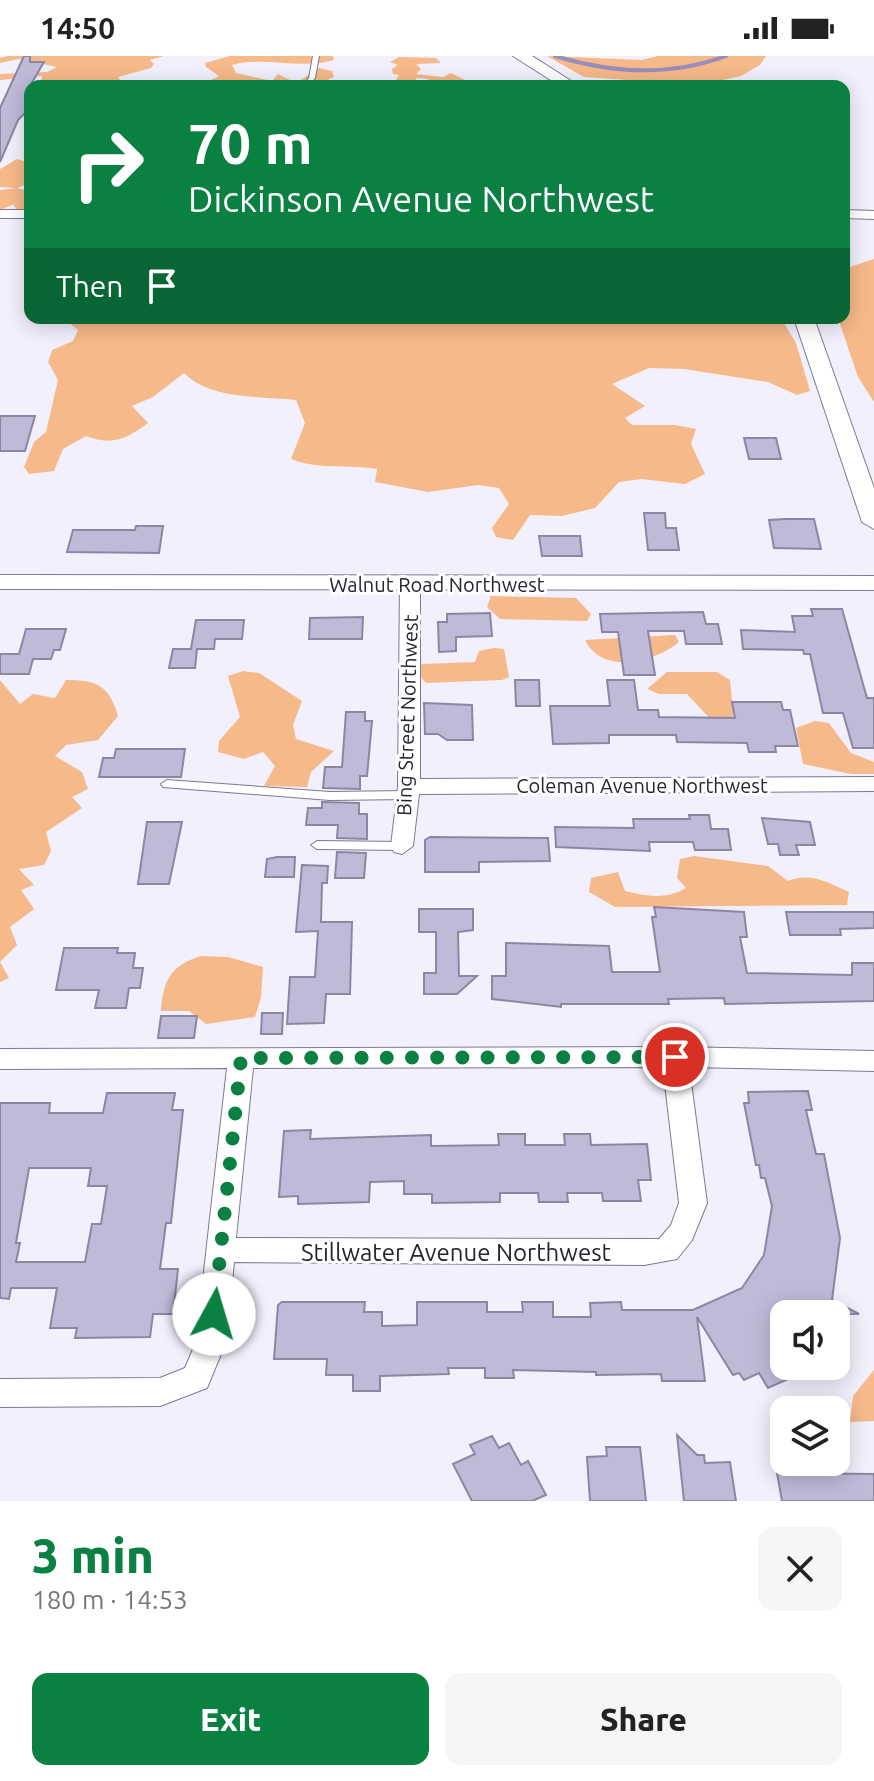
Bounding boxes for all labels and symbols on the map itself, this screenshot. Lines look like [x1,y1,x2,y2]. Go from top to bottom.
street label: Walnut Road Northwest [329,573,545,596]
street label: Bing Street Northwest [392,614,422,816]
street label: Coleman Avenue Northwest [516,774,768,797]
pin [641,1023,709,1091]
street label: Stillwater Avenue Northwest [301,1239,612,1266]
position arrow [172,1272,256,1356]

